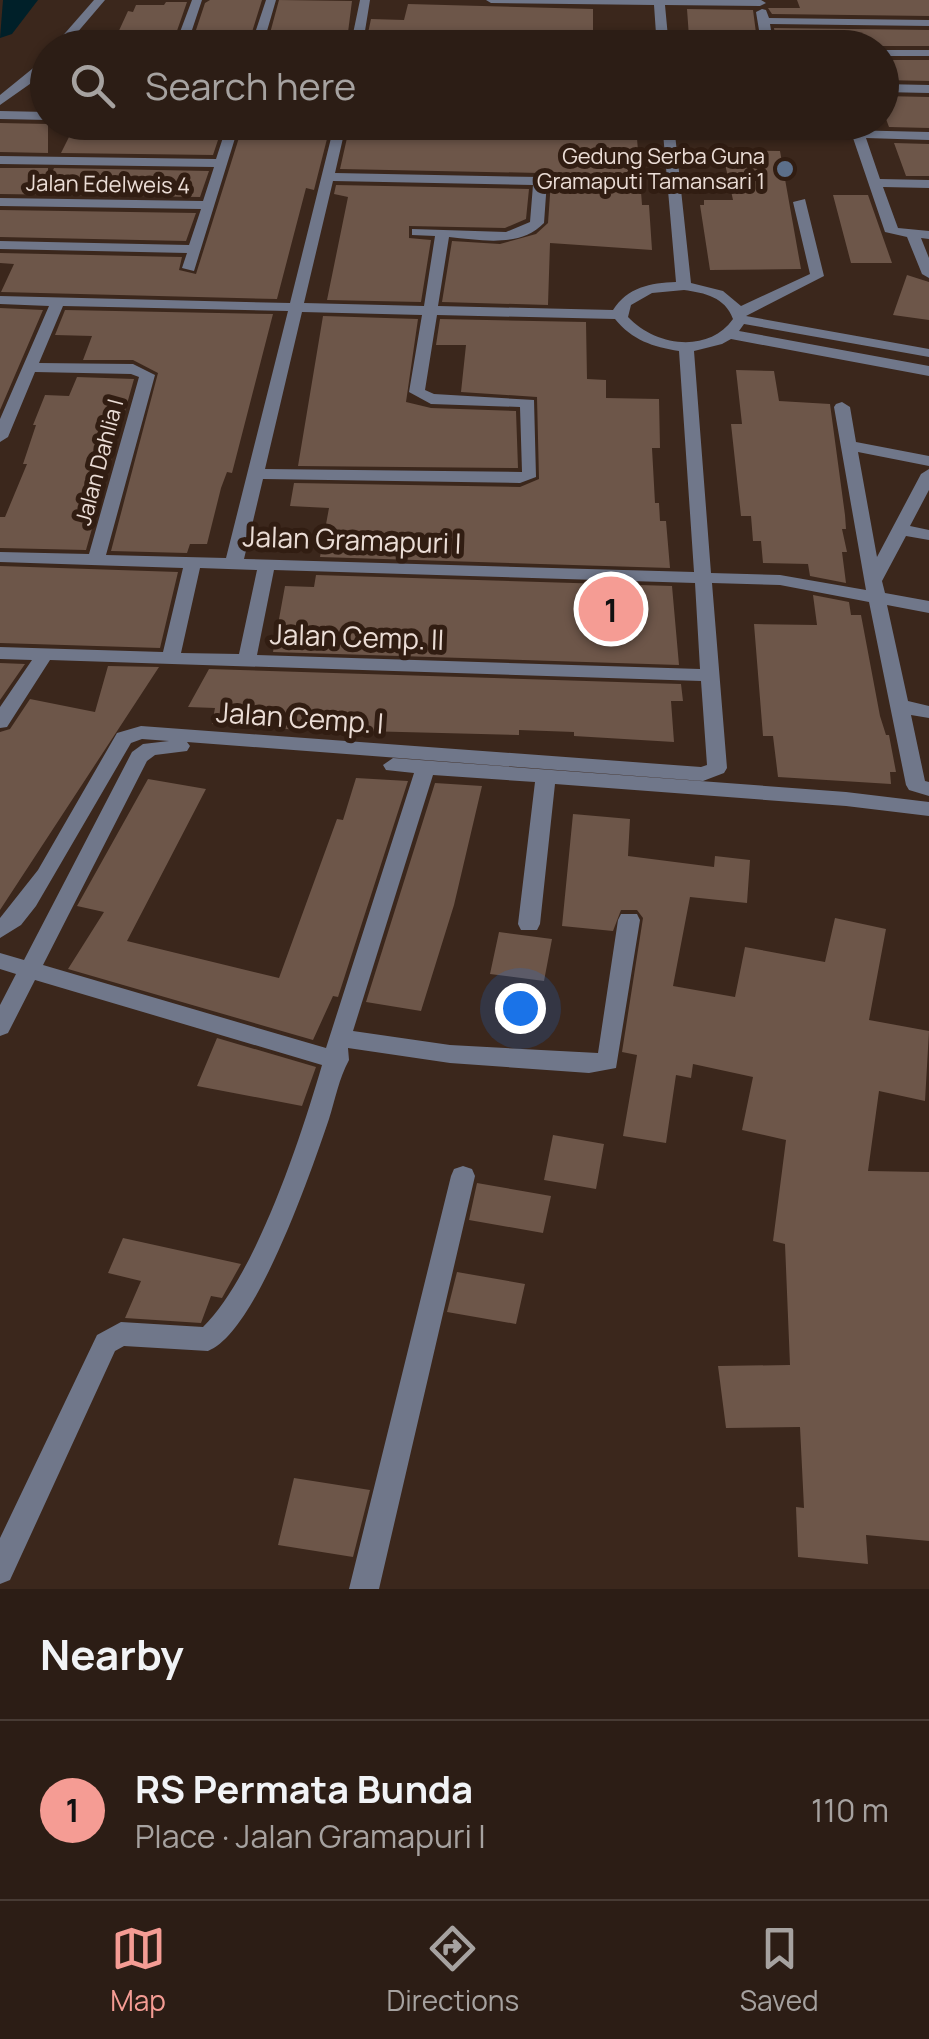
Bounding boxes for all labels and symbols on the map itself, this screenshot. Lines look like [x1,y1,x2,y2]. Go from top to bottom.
place label: Gedung Serba Guna Gramaputi Tamansari 1 [537,141,765,196]
marker: Gedung Serba Guna Gramaputi Tamansari 1 [774,158,796,180]
street label: Jalan Edelweis 4 [26,168,190,200]
street label: Jalan Dahlia I [68,396,130,528]
street label: Jalan Gramapuri I [242,516,462,562]
pin: 1 [578,572,644,646]
street label: Jalan Cemp. II [269,614,445,658]
street label: Jalan Cemp. I [215,692,385,742]
your location [495,983,546,1034]

